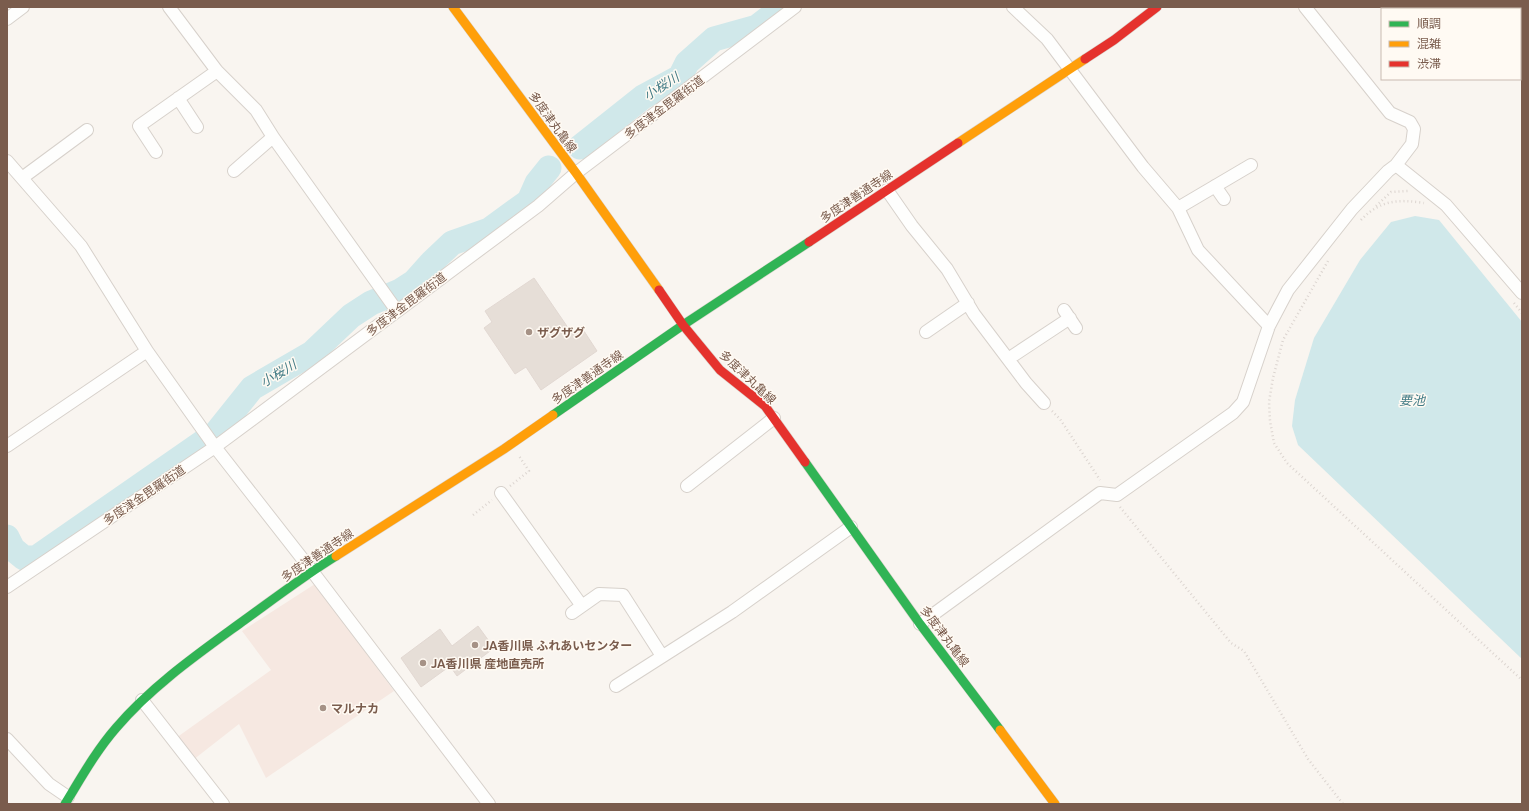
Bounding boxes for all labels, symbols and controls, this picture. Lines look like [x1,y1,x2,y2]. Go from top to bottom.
legend [1381,8,1521,80]
text: 順調 [1417,17,1441,30]
text: 混雑 [1417,37,1441,50]
text: 渋滞 [1417,57,1441,70]
water label: 小桜川 [641,68,683,102]
street label: 多度津金毘羅街道 [622,73,706,141]
street label: 多度津丸亀線 [527,89,579,155]
street label: 多度津善通寺線 [818,167,894,225]
street label: 多度津金毘羅街道 [364,270,448,338]
place label: ザグザグ [537,326,585,339]
marker: ザグザグ [524,327,534,337]
street label: 多度津善通寺線 [549,348,625,406]
street label: 多度津丸亀線 [717,348,779,406]
water label: 小桜川 [258,356,300,389]
water label: 要池 [1399,393,1427,407]
street label: 多度津金毘羅街道 [101,463,187,527]
street label: 多度津善通寺線 [279,526,355,584]
street label: 多度津丸亀線 [918,603,972,669]
place label: JA香川県 ふれあいセンター [483,639,632,652]
marker: JA香川県 ふれあいセンター [470,640,480,650]
place label: JA香川県 産地直売所 [431,657,544,670]
marker: JA香川県 産地直売所 [418,658,428,668]
place label: マルナカ [331,702,379,715]
marker: マルナカ [318,703,328,713]

